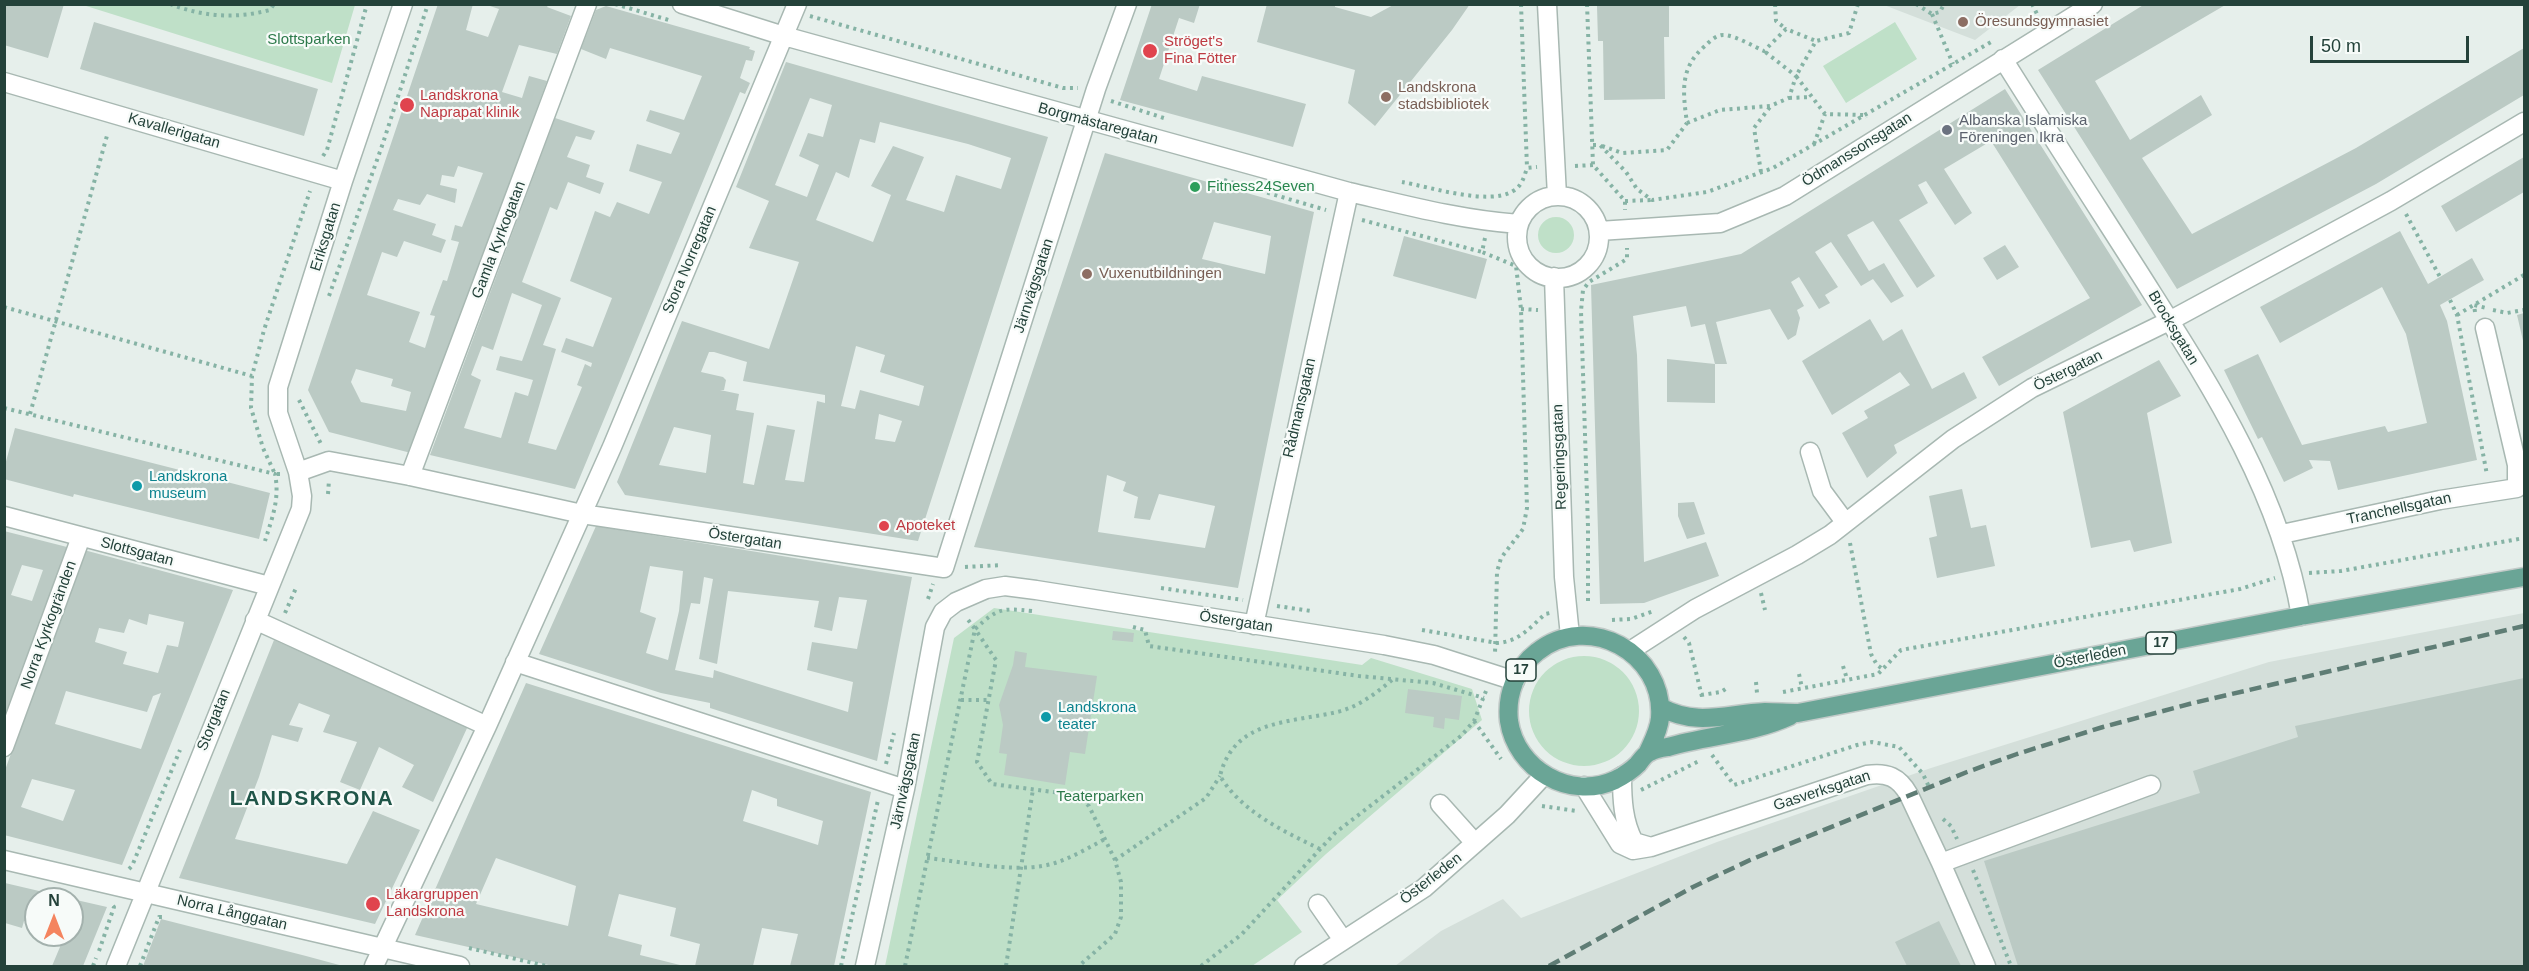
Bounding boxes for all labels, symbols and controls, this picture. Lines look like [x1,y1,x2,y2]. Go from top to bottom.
place label: Öresundsgymnasiet [1975,13,2108,31]
marker: Öresundsgymnasiet [1956,15,1970,29]
scale bar [2313,24,2472,62]
park label: Slottsparken [267,31,351,49]
place label: Ströget's Fina Fötter [1164,33,1237,68]
text: 50 m [2321,36,2361,56]
marker: Ströget's Fina Fötter [1141,42,1159,60]
place label: Landskrona stadsbibliotek [1398,79,1489,114]
place label: Landskrona Naprapat klinik [420,87,519,122]
marker: Landskrona stadsbibliotek [1379,90,1393,104]
marker: Landskrona Naprapat klinik [398,96,416,114]
street label: Borgmästaregatan [1036,99,1160,149]
street label: Kavallerigatan [126,109,222,153]
street label: Ödmanssonsgatan [1799,109,1915,191]
place label: Albanska Islamiska Föreningen Ikra [1959,112,2087,147]
marker: Albanska Islamiska Föreningen Ikra [1940,123,1954,137]
place label: Fitness24Seven [1207,178,1315,196]
street label: Gamla Kyrkogatan [468,179,530,301]
marker: Fitness24Seven [1188,180,1202,194]
street label: Eriksgatan [307,200,345,274]
street label: Stora Norregatan [659,204,721,316]
street label: Järnvägsgatan [1010,236,1058,336]
place label: Vuxenutbildningen [1099,265,1222,283]
marker: Vuxenutbildningen [1080,267,1094,281]
street label: Brocksgatan [2144,288,2202,368]
street label: Östergatan [2031,347,2105,395]
street label: Rådmansgatan [1280,356,1320,460]
street label: Regeringsgatan [1549,404,1571,510]
place label: Landskrona museum [149,468,227,503]
marker: Landskrona museum [130,479,144,493]
street label: Tranchellsgatan [2345,489,2453,529]
place label: Apoteket [896,517,955,535]
marker: Apoteket [877,519,891,533]
street label: Östergatan [707,524,783,554]
street label: Slottsgatan [98,534,176,570]
street label: Norra Kyrkogränden [17,558,81,692]
street label: Östergatan [1198,607,1274,637]
road number: 17 [2146,632,2176,654]
street label: Österleden [2052,641,2128,673]
road number: 17 [1506,659,1536,681]
street label: Storgatan [193,686,235,754]
place label: Landskrona teater [1058,699,1136,734]
marker: Landskrona teater [1039,710,1053,724]
street label: Järnvägsgatan [887,731,925,831]
street label: Gasverksgatan [1771,767,1873,815]
district label: LANDSKRONA [230,786,394,812]
park label: Teaterparken [1056,788,1144,806]
street label: Österleden [1397,849,1465,909]
place label: Läkargruppen Landskrona [386,886,479,921]
north arrow [24,887,84,947]
text: N [48,892,60,909]
street label: Norra Långgatan [175,892,289,934]
marker: Läkargruppen Landskrona [364,895,382,913]

